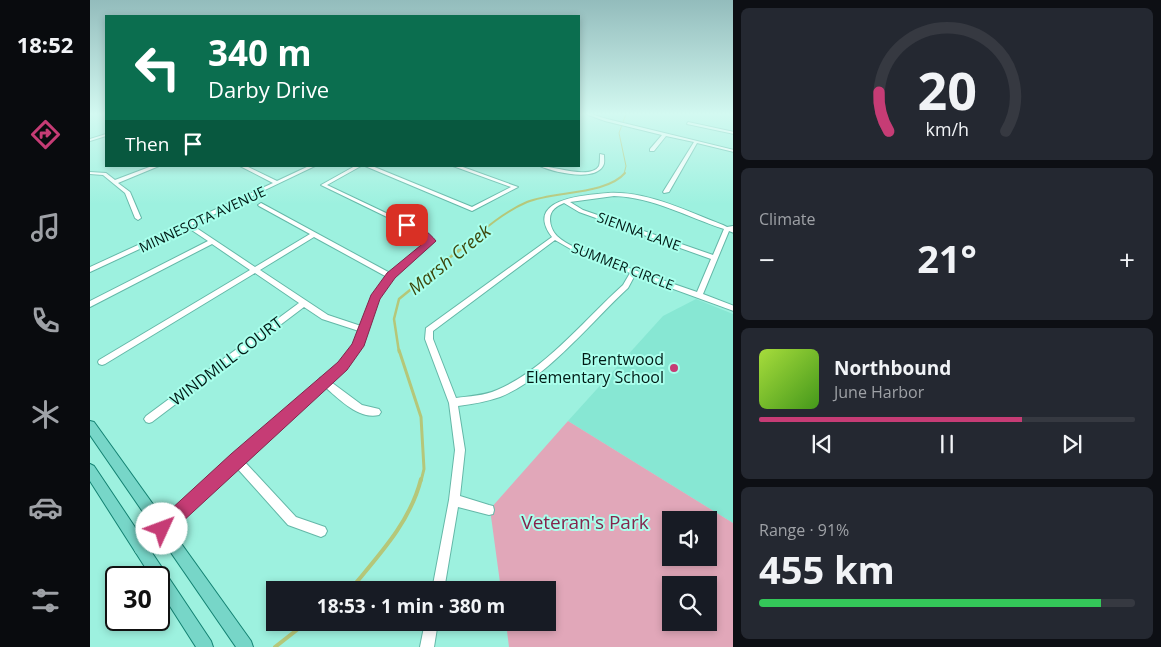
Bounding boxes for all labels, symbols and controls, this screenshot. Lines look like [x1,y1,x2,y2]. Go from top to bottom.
text: 18:52 [17,29,73,59]
text: 340 m [208,29,312,76]
icon: left [125,35,190,100]
text: 20 [917,54,977,125]
text: Darby Drive [208,74,329,104]
icon: directions [28,117,63,152]
text: km/h [925,117,969,141]
icon: arrive [179,130,207,158]
text: Then [125,131,169,157]
street label: MINNESOTA AVENUE [136,181,268,257]
pin [386,204,428,246]
street label: SIENNA LANE [595,207,683,255]
text: Climate [759,208,816,230]
icon: music [28,210,63,245]
icon: arrive [393,211,421,239]
water label: Marsh Creek [403,218,496,300]
text: 21° [917,232,977,284]
street label: SUMMER CIRCLE [569,238,677,294]
text: − [759,240,775,278]
text: + [1119,240,1135,278]
icon: phone [28,303,63,338]
street label: WINDMILL COURT [165,311,287,411]
place label: Brentwood Elementary School [526,348,664,388]
text: Northbound [834,355,951,381]
marker: Brentwood Elementary School [668,362,680,374]
text: June Harbor [834,381,924,403]
icon: climate [28,397,63,432]
icon: previous [808,430,836,458]
icon: pause [933,430,961,458]
icon: next [1058,430,1086,458]
icon: car [28,490,63,525]
position arrow [135,502,187,554]
park label: Veteran's Park [521,509,649,535]
map controls [662,511,717,631]
button: sound [662,511,717,566]
text: Range · 91% [759,519,849,541]
text: 455 km [759,543,895,595]
speed limit sign: 30 [105,566,170,631]
button: search [662,576,717,631]
icon: filters [28,583,63,618]
text: 18:53 · 1 min · 380 m [317,593,505,619]

